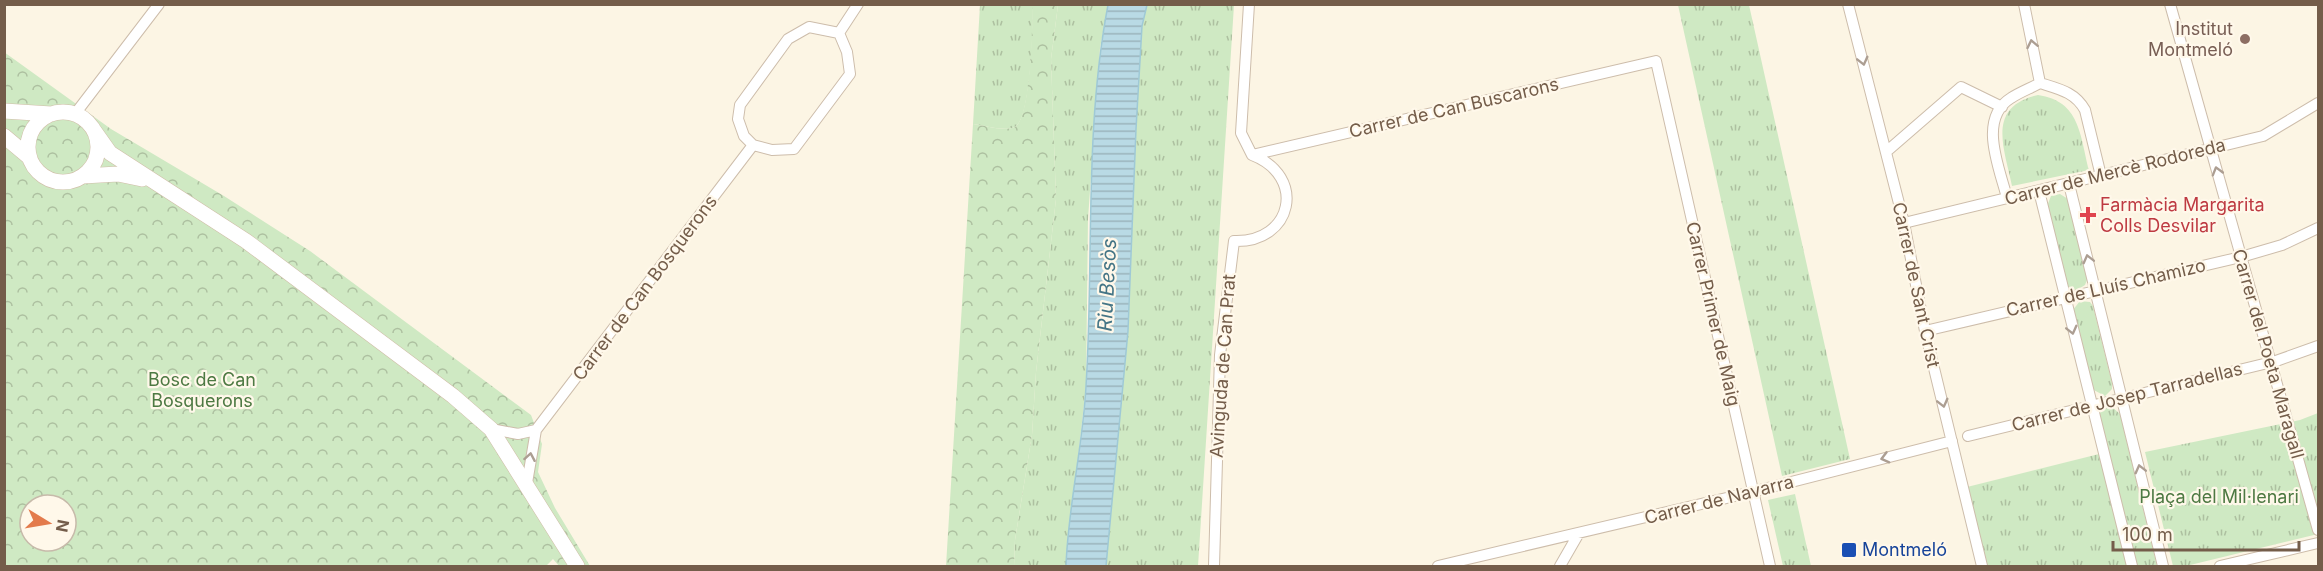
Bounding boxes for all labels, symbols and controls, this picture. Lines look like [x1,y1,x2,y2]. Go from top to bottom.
place label: Institut Montmeló [2148,18,2233,60]
marker: Institut Montmeló [2238,32,2252,46]
one-way arrow [2026,39,2039,49]
one-way arrow [1855,56,1868,66]
street label: Carrer de Can Buscarons [1347,73,1561,142]
street label: Carrer de Mercè Rodoreda [2002,134,2227,209]
one-way arrow [2211,166,2224,176]
street label: Carrer de Can Bosquerons [568,191,721,384]
place label: Farmàcia Margarita Colls Desvilar [2100,194,2265,236]
street label: Carrer de Sant Crist [1889,200,1944,370]
marker: Farmàcia Margarita Colls Desvilar [2081,208,2095,222]
street label: Carrer Primer de Maig [1682,220,1745,408]
water label: Riu Besòs [1093,238,1121,332]
street label: Carrer del Poeta Maragall [2228,247,2308,461]
street label: Carrer de Lluís Chamizo [2004,254,2208,321]
one-way arrow [2083,254,2095,265]
street label: Avinguda de Can Prat [1206,273,1239,458]
one-way arrow [2064,324,2077,334]
street label: Carrer de Josep Tarradellas [2009,358,2244,435]
park label: Bosc de Can Bosquerons [148,369,256,411]
one-way arrow [1935,398,1948,408]
one-way arrow [1880,450,1890,463]
one-way arrow [523,452,536,462]
one-way arrow [2134,464,2147,474]
street label: Carrer de Navarra [1642,471,1796,528]
park label: Plaça del Mil·lenari [2139,486,2299,507]
north arrow [18,493,78,553]
scale bar [2113,514,2299,552]
text: N [52,518,74,534]
text: 100 m [2122,524,2173,545]
place label: Montmeló [1862,539,1947,560]
marker: Montmeló [1840,541,1858,559]

